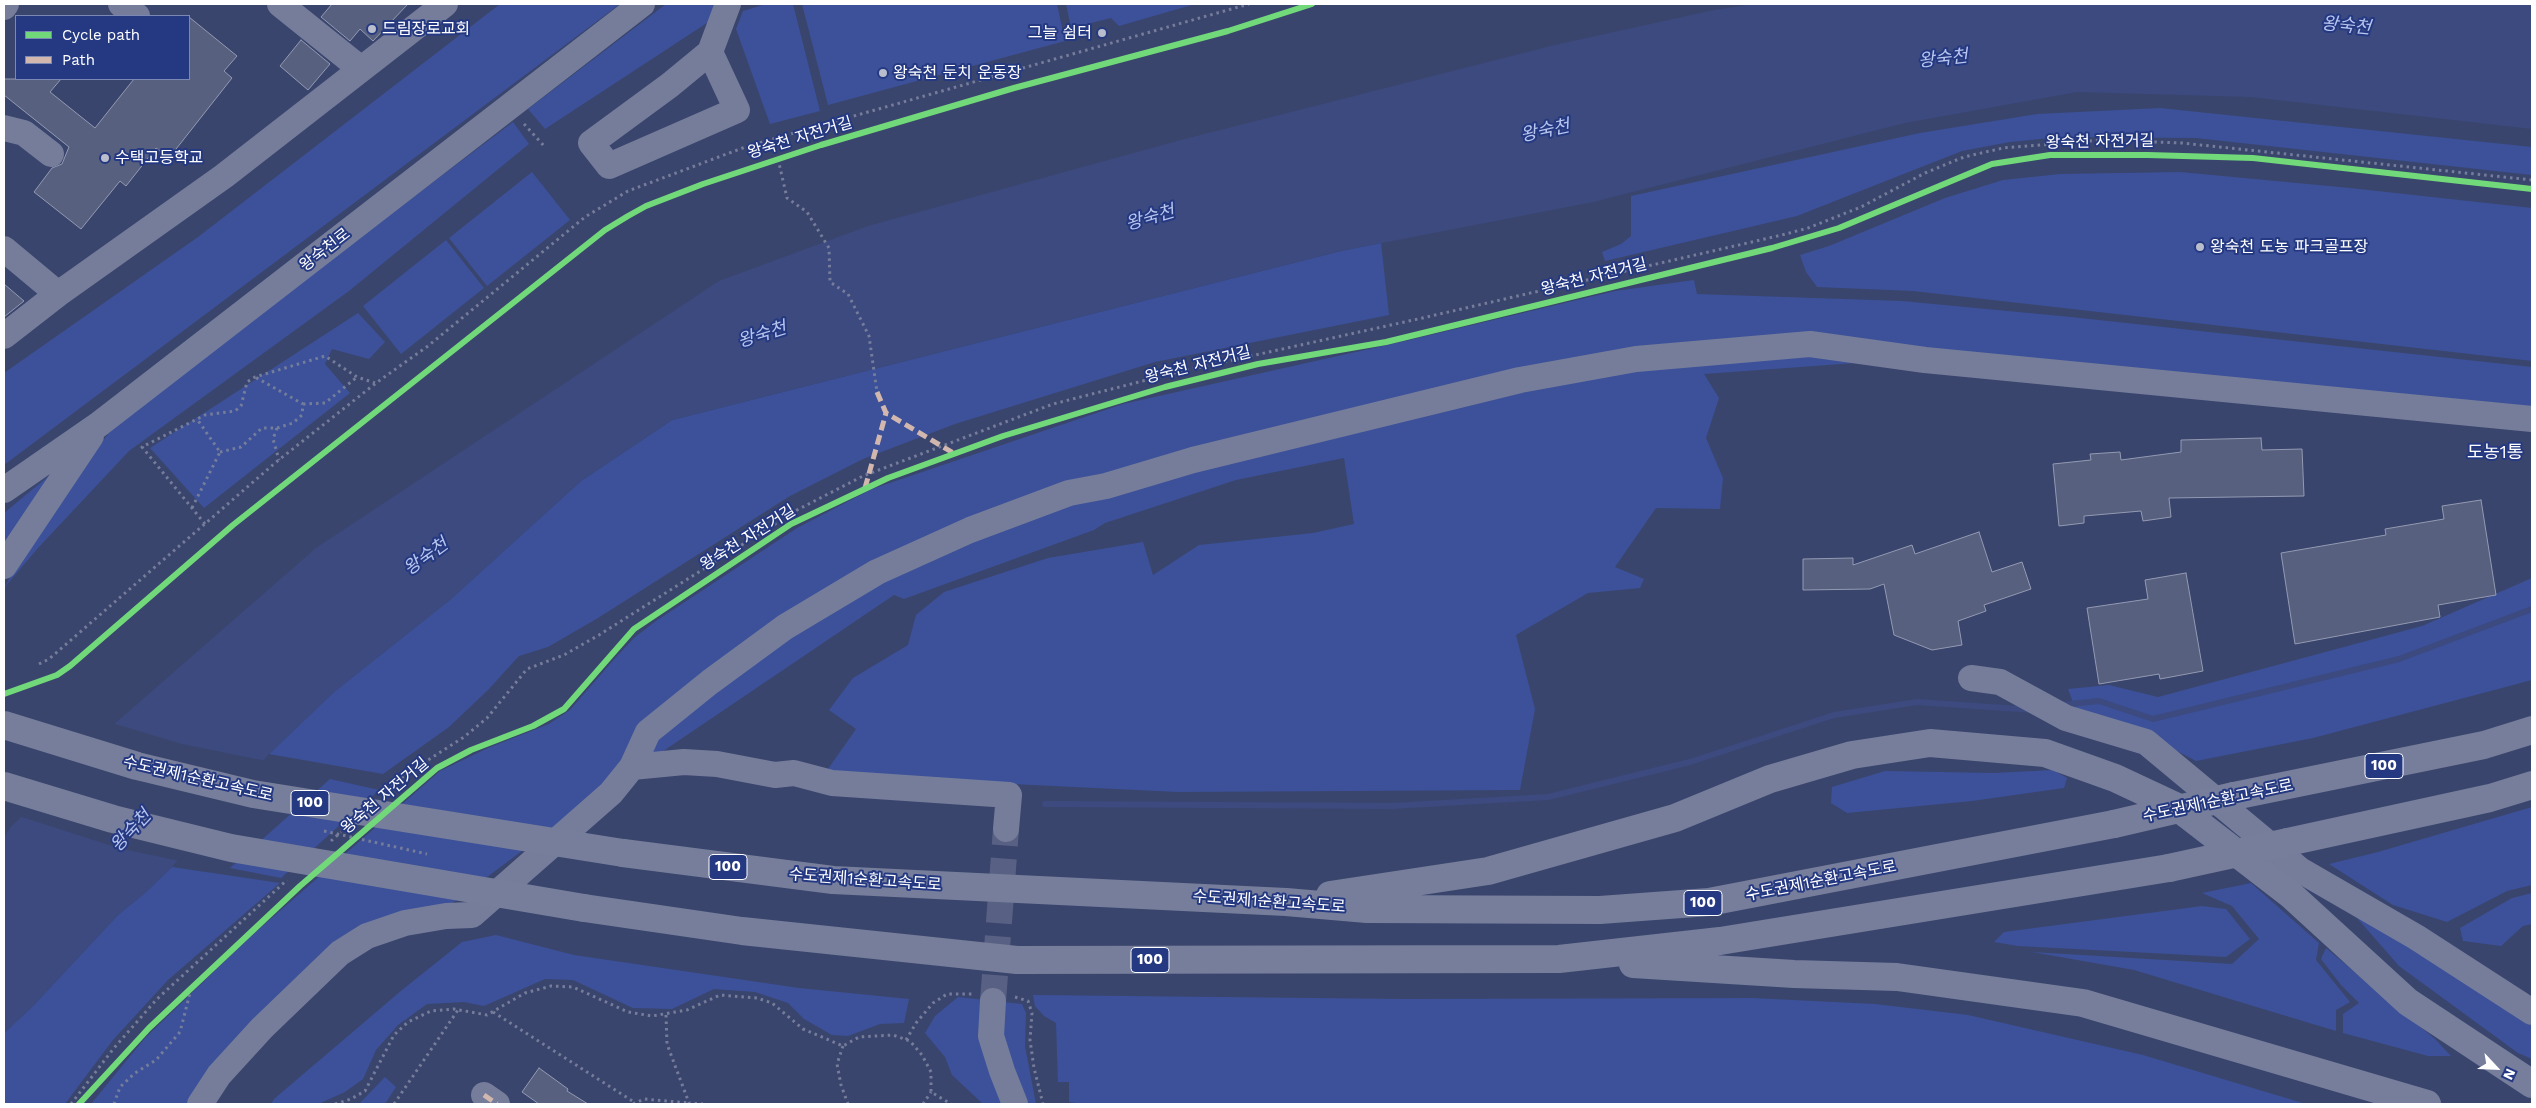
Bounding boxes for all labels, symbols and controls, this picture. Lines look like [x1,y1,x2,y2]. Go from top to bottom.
water label: 왕숙천 [2320,13,2372,39]
legend [15,15,190,80]
place label: 드림장로교회 [382,19,470,39]
marker: 드림장로교회 [366,23,378,35]
place label: 그늘 쉼터 [1028,23,1092,43]
text: Cycle path [62,26,140,44]
marker: 그늘 쉼터 [1096,27,1108,39]
water label: 왕숙천 [1917,46,1969,72]
text: Path [62,51,95,69]
place label: 왕숙천 둔치 운동장 [893,63,1022,83]
marker: 왕숙천 둔치 운동장 [877,67,889,79]
street label: 왕숙천 자전거길 [745,113,855,163]
water label: 왕숙천 [1518,115,1572,147]
street label: 왕숙천 자전거길 [2046,131,2154,153]
place label: 수택고등학교 [115,148,203,168]
marker: 수택고등학교 [99,152,111,164]
water label: 왕숙천 [1123,201,1177,235]
street label: 왕숙천로 [296,224,354,276]
place label: 왕숙천 도농 파크골프장 [2210,237,2368,257]
marker: 왕숙천 도농 파크골프장 [2194,241,2206,253]
street label: 왕숙천 자전거길 [1539,255,1649,299]
water label: 왕숙천 [735,317,789,353]
street label: 왕숙천 자전거길 [1143,343,1253,387]
district label: 도농1통 [2467,442,2523,464]
street label: 왕숙천 자전거길 [697,501,799,575]
water label: 왕숙천 [400,534,452,580]
street label: 수도권제1순환고속도로 [121,752,275,806]
street label: 왕숙천 자전거길 [337,754,433,838]
road number: 100 [2365,754,2403,778]
street label: 수도권제1순환고속도로 [2141,776,2295,826]
road number: 100 [291,790,329,816]
water label: 왕숙천 [106,805,156,857]
road number: 100 [709,854,747,880]
street label: 수도권제1순환고속도로 [1744,857,1898,905]
street label: 수도권제1순환고속도로 [788,865,942,895]
street label: 수도권제1순환고속도로 [1192,887,1346,917]
road number: 100 [1684,890,1722,916]
road number: 100 [1131,948,1169,972]
north arrow [2471,1043,2521,1093]
text: N [2500,1066,2519,1082]

